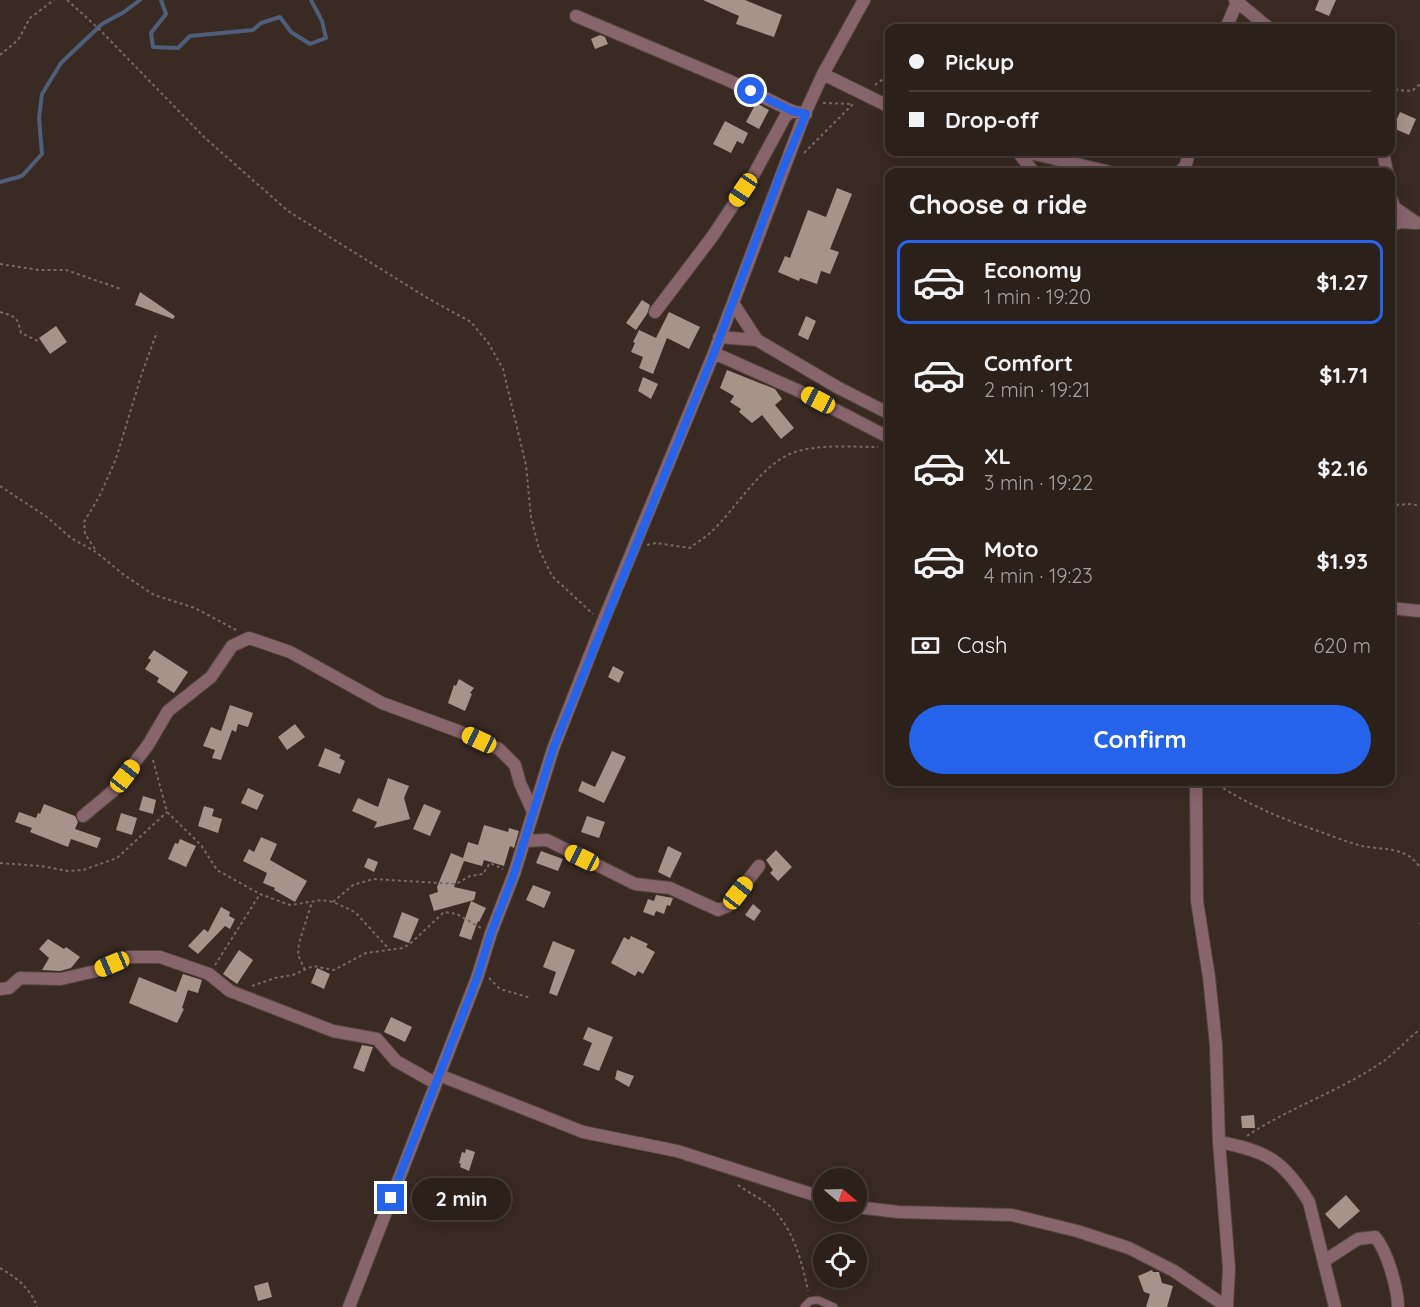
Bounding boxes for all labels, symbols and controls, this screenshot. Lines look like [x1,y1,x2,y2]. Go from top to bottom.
text: Pickup [945,48,1014,76]
route start [737,77,764,104]
text: Drop-off [945,106,1039,134]
car [725,170,761,210]
text: Choose a ride [909,187,1087,221]
icon: car [912,255,966,309]
text: Economy [984,256,1082,284]
text: $1.27 [1316,268,1368,296]
text: 1 min · 19:20 [984,284,1091,309]
icon: car [912,348,966,402]
text: Comfort [984,349,1073,377]
text: $1.71 [1319,361,1368,389]
text: 2 min · 19:21 [984,377,1090,402]
car [798,384,838,416]
icon: car [912,441,966,495]
text: XL [984,442,1011,470]
text: $2.16 [1317,454,1368,482]
text: 3 min · 19:22 [984,470,1093,495]
icon: car [912,534,966,588]
text: Moto [984,535,1038,563]
text: $1.93 [1317,547,1368,575]
text: 4 min · 19:23 [984,563,1093,588]
icon: cash [909,629,942,662]
text: Cash [957,631,1008,659]
text: 620 m [1314,633,1371,658]
button: Confirm [909,705,1371,774]
car [459,724,499,756]
car [107,756,143,796]
car [562,842,602,874]
car [720,873,756,913]
car [92,949,132,979]
north arrow [813,1168,867,1222]
map controls [813,1168,867,1288]
callout: 2 min [412,1177,511,1219]
route end [377,1184,404,1211]
text: 2 min [435,1186,488,1211]
button: locate [813,1234,867,1288]

